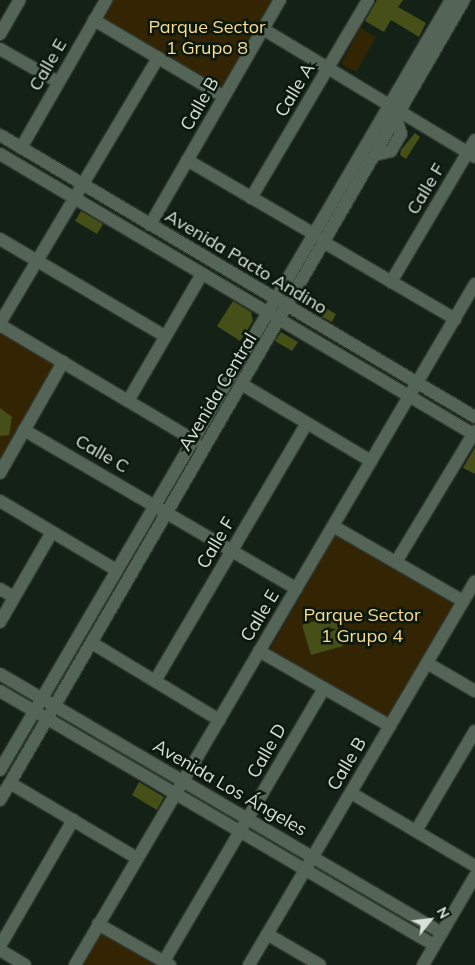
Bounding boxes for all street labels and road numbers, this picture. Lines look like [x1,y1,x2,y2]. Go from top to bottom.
street label: Calle E [25,35,71,95]
street label: Calle A [271,59,319,121]
street label: Calle B [176,73,224,135]
street label: Calle F [402,159,450,219]
street label: Avenida Pacto Andino [161,205,331,319]
street label: Avenida Central [175,329,261,455]
street label: Calle C [71,430,133,478]
street label: Calle F [192,513,240,573]
street label: Calle E [236,586,284,646]
street label: Calle D [243,720,291,782]
street label: Calle B [323,734,371,794]
street label: Avenida Los Ángeles [149,735,311,841]

